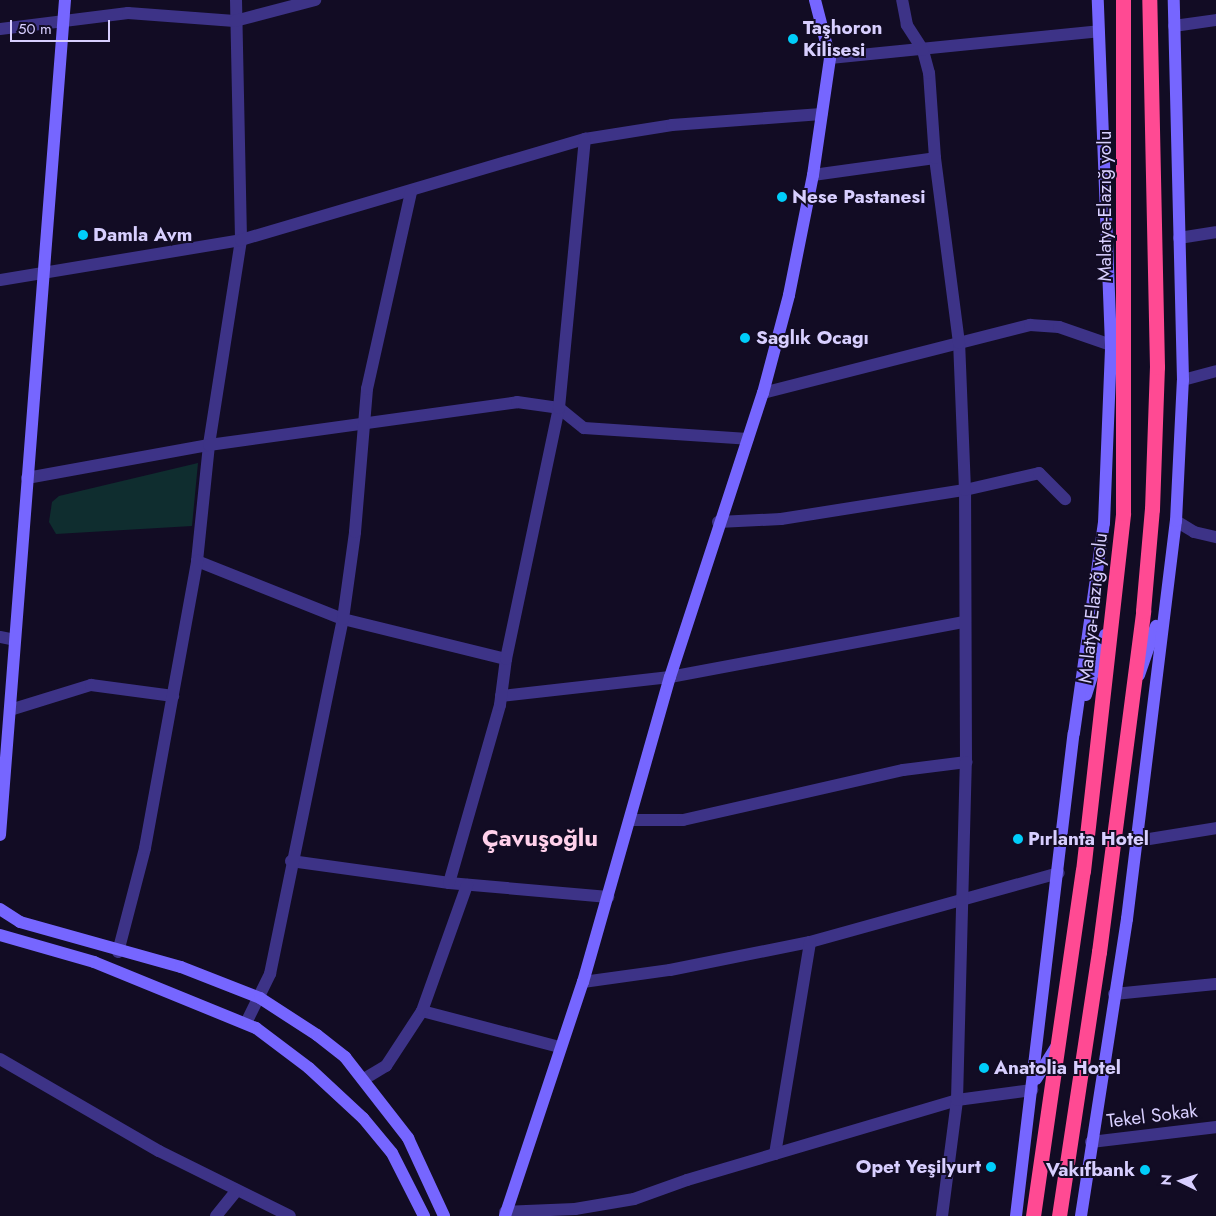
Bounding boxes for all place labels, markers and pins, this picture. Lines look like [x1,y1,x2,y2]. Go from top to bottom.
place label: Taşhoron Kilisesi [803,17,882,61]
marker: Taşhoron Kilisesi [787,33,799,45]
place label: Nese Pastanesi [792,186,925,208]
marker: Nese Pastanesi [776,191,788,203]
place label: Damla Avm [93,224,192,246]
marker: Damla Avm [77,229,89,241]
place label: Saglık Ocagı [756,327,869,349]
marker: Saglık Ocagı [738,331,752,345]
place label: Pırlanta Hotel [1028,828,1149,850]
marker: Pırlanta Hotel [1012,833,1024,845]
place label: Anatolia Hotel [994,1057,1121,1079]
marker: Anatolia Hotel [978,1062,990,1074]
place label: Opet Yeşilyurt [856,1156,981,1178]
place label: Vakıfbank [1046,1159,1135,1181]
marker: Opet Yeşilyurt [985,1161,997,1173]
marker: Vakıfbank [1139,1164,1151,1176]

